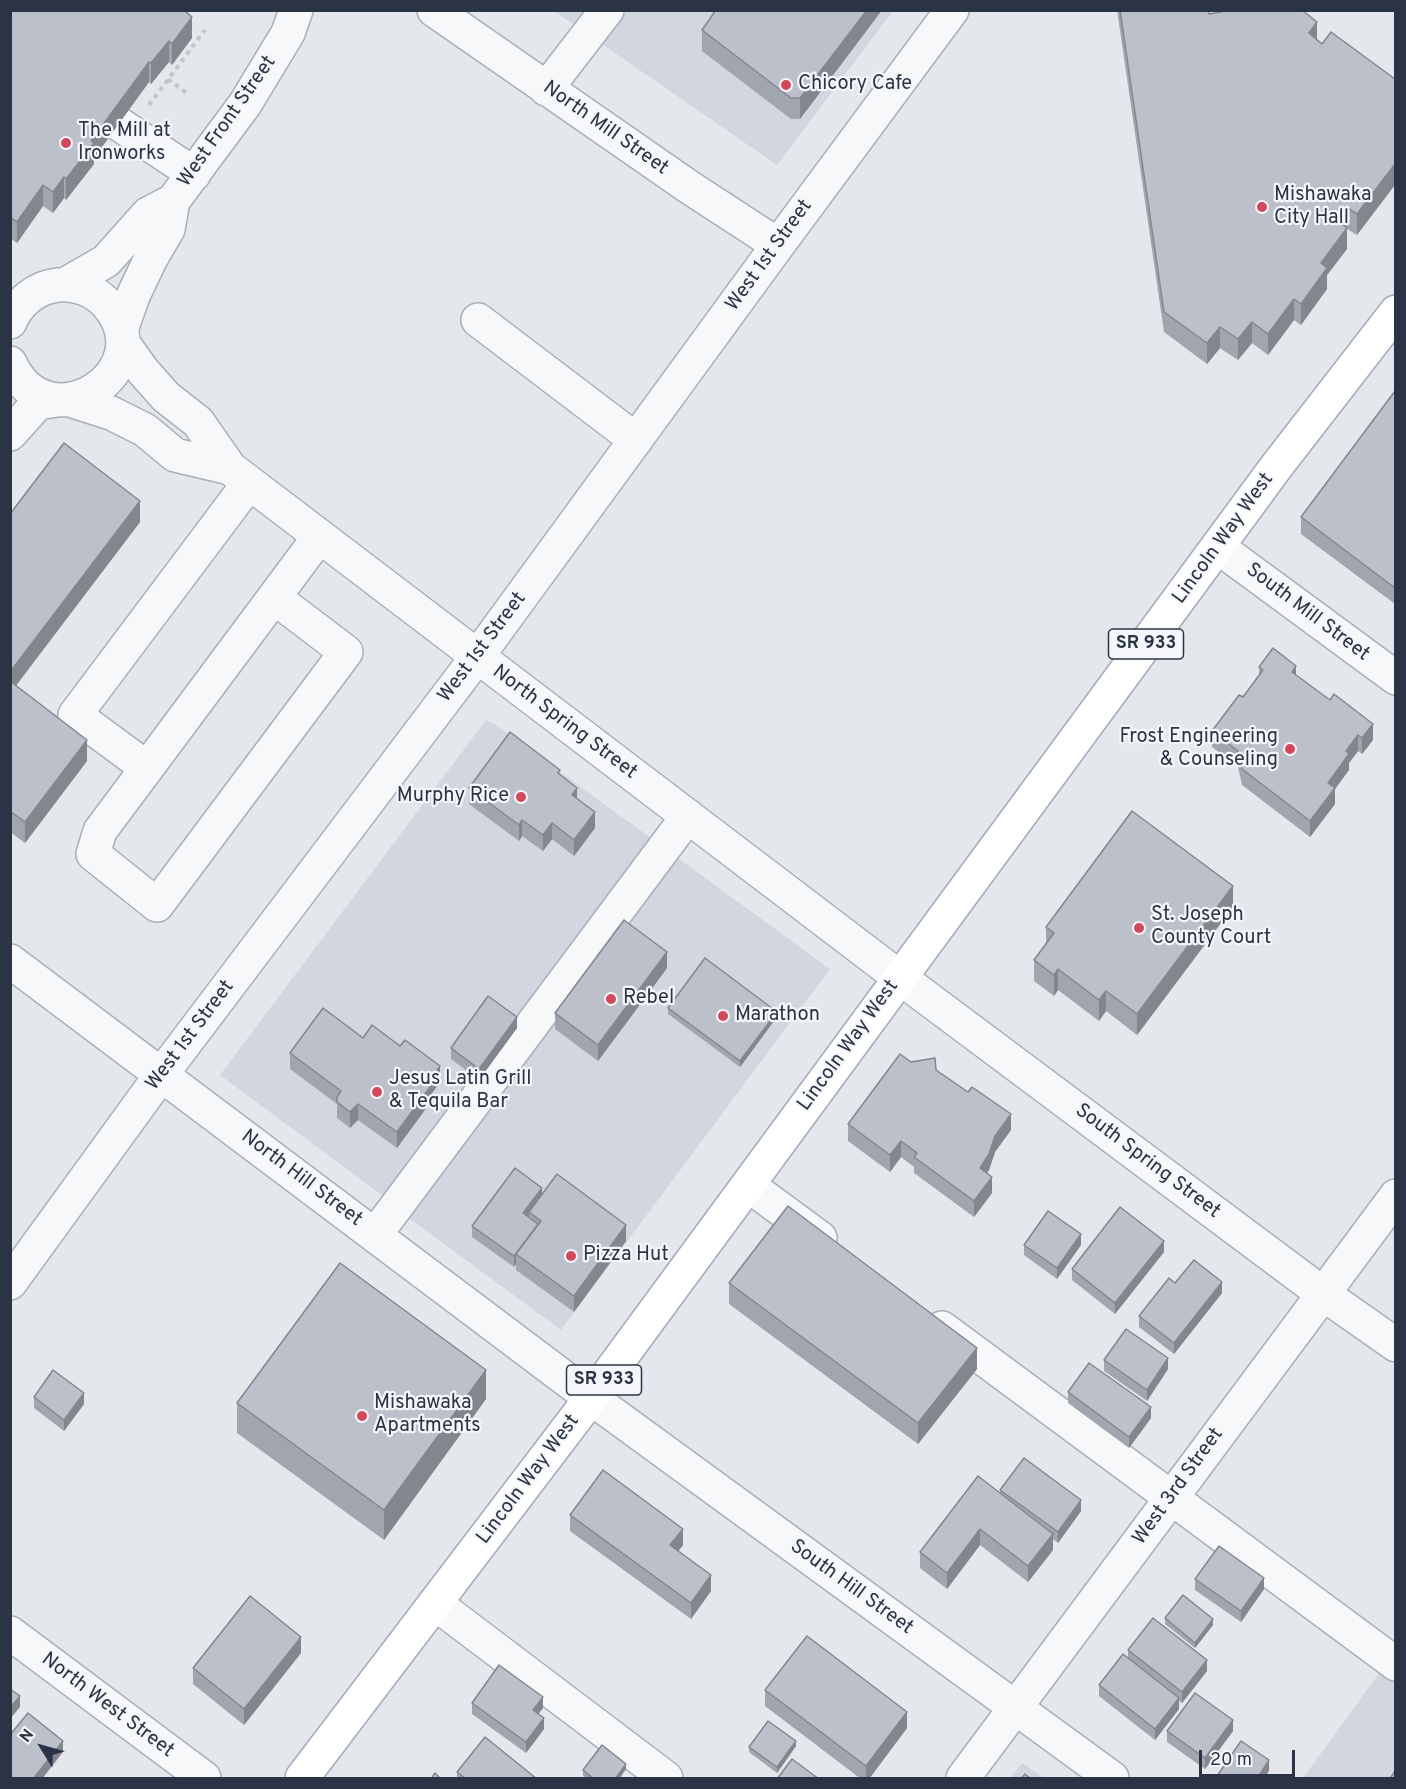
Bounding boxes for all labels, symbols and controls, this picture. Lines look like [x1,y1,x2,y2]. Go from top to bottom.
street label: West Front Street [174,52,282,192]
place label: Chicory Cafe [798,73,912,97]
street label: North Mill Street [538,77,672,181]
marker: Chicory Cafe [779,78,793,92]
place label: The Mill at Ironworks [78,120,171,167]
marker: The Mill at Ironworks [59,136,73,150]
place label: Mishawaka City Hall [1274,184,1371,231]
street label: West 1st Street [722,196,818,316]
marker: Mishawaka City Hall [1255,200,1269,214]
street label: Lincoln Way West [1168,469,1280,609]
street label: South Mill Street [1240,559,1374,667]
street label: West 1st Street [434,588,532,708]
road number: SR 933 [1108,629,1184,659]
street label: North Spring Street [487,661,641,785]
place label: Frost Engineering & Counseling [1120,726,1278,773]
marker: Frost Engineering & Counseling [1283,742,1297,756]
place label: Murphy Rice [397,785,509,809]
marker: Murphy Rice [514,790,528,804]
place label: St. Joseph County Court [1151,904,1271,951]
marker: St. Joseph County Court [1132,921,1146,935]
street label: West 1st Street [142,976,240,1096]
street label: Lincoln Way West [793,976,905,1116]
place label: Rebel [623,987,674,1011]
marker: Rebel [604,992,618,1006]
place label: Marathon [735,1004,820,1028]
marker: Marathon [716,1009,730,1023]
place label: Jesus Latin Grill & Tequila Bar [389,1068,532,1115]
marker: Jesus Latin Grill & Tequila Bar [370,1085,384,1099]
street label: South Spring Street [1070,1100,1224,1224]
street label: North Hill Street [236,1126,366,1232]
place label: Pizza Hut [583,1244,669,1268]
marker: Pizza Hut [564,1249,578,1263]
road number: SR 933 [566,1365,642,1395]
place label: Mishawaka Apartments [374,1392,481,1439]
marker: Mishawaka Apartments [355,1409,369,1423]
street label: Lincoln Way West [472,1410,586,1550]
street label: West 3rd Street [1129,1424,1229,1550]
street label: South Hill Street [785,1535,917,1641]
street label: North West Street [36,1648,178,1764]
north arrow [12,1717,72,1777]
text: N [16,1726,39,1747]
scale bar [1202,1738,1298,1776]
text: 20 m [1210,1749,1252,1772]

